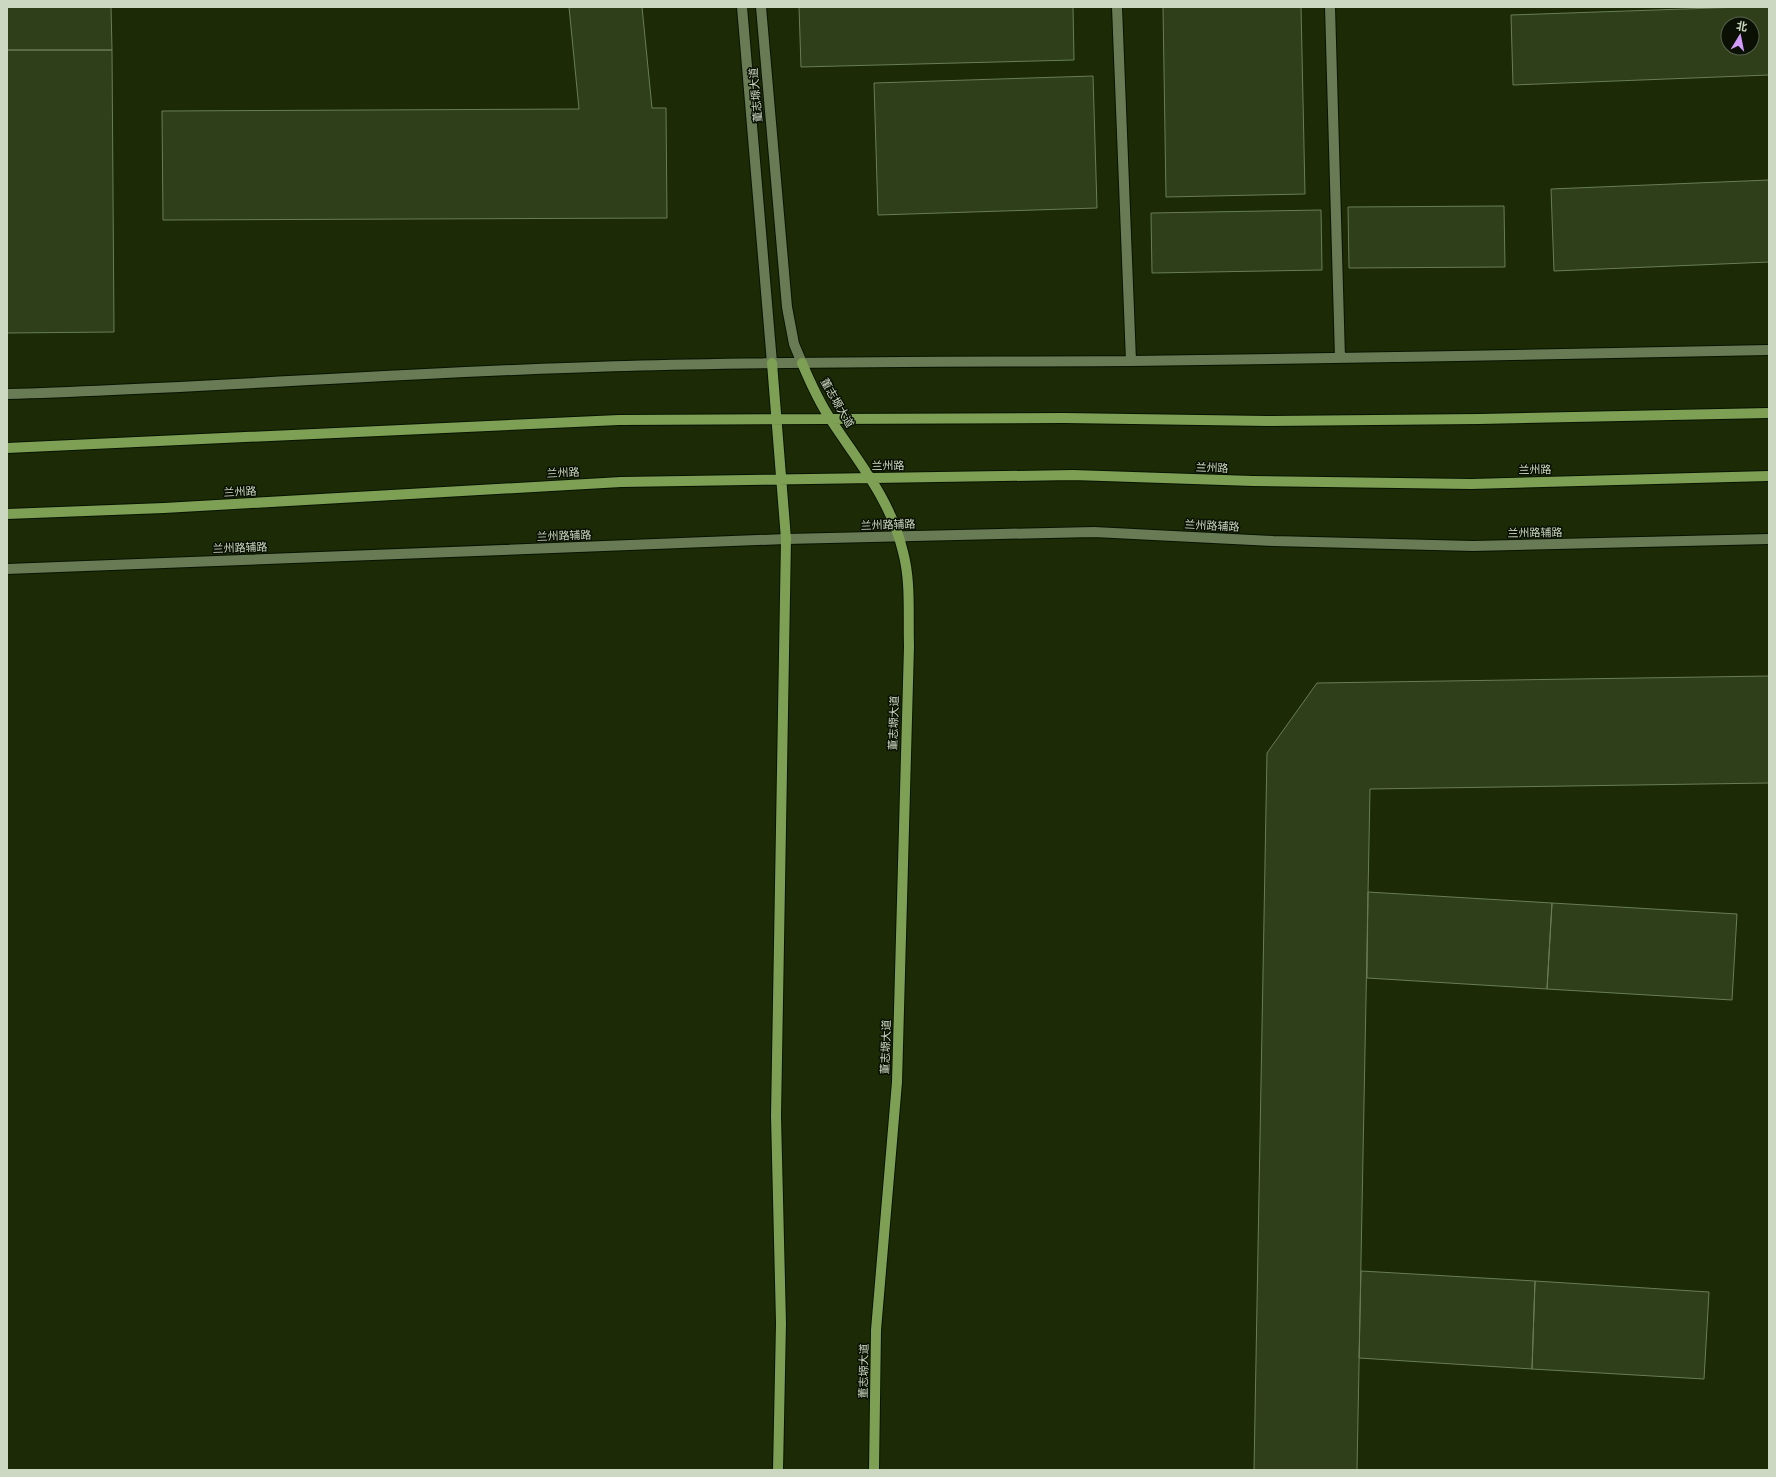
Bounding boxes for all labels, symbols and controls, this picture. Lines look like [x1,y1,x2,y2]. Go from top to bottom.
north arrow [1720,16,1760,56]
text: 北 [1735,19,1748,34]
street label: 董志塬大道 [747,67,765,123]
street label: 董志塬大道 [818,376,856,430]
street label: 兰州路 [871,459,905,473]
street label: 兰州路 [1195,461,1229,475]
street label: 兰州路 [1518,463,1552,477]
street label: 兰州路 [546,466,580,480]
street label: 兰州路 [223,485,257,499]
street label: 兰州路辅路 [860,518,916,532]
street label: 兰州路辅路 [1184,518,1240,534]
street label: 兰州路辅路 [1507,526,1563,540]
street label: 兰州路辅路 [536,529,592,543]
street label: 兰州路辅路 [212,541,268,555]
street label: 董志塬大道 [887,695,901,751]
street label: 董志塬大道 [879,1019,893,1075]
street label: 董志塬大道 [857,1343,871,1399]

